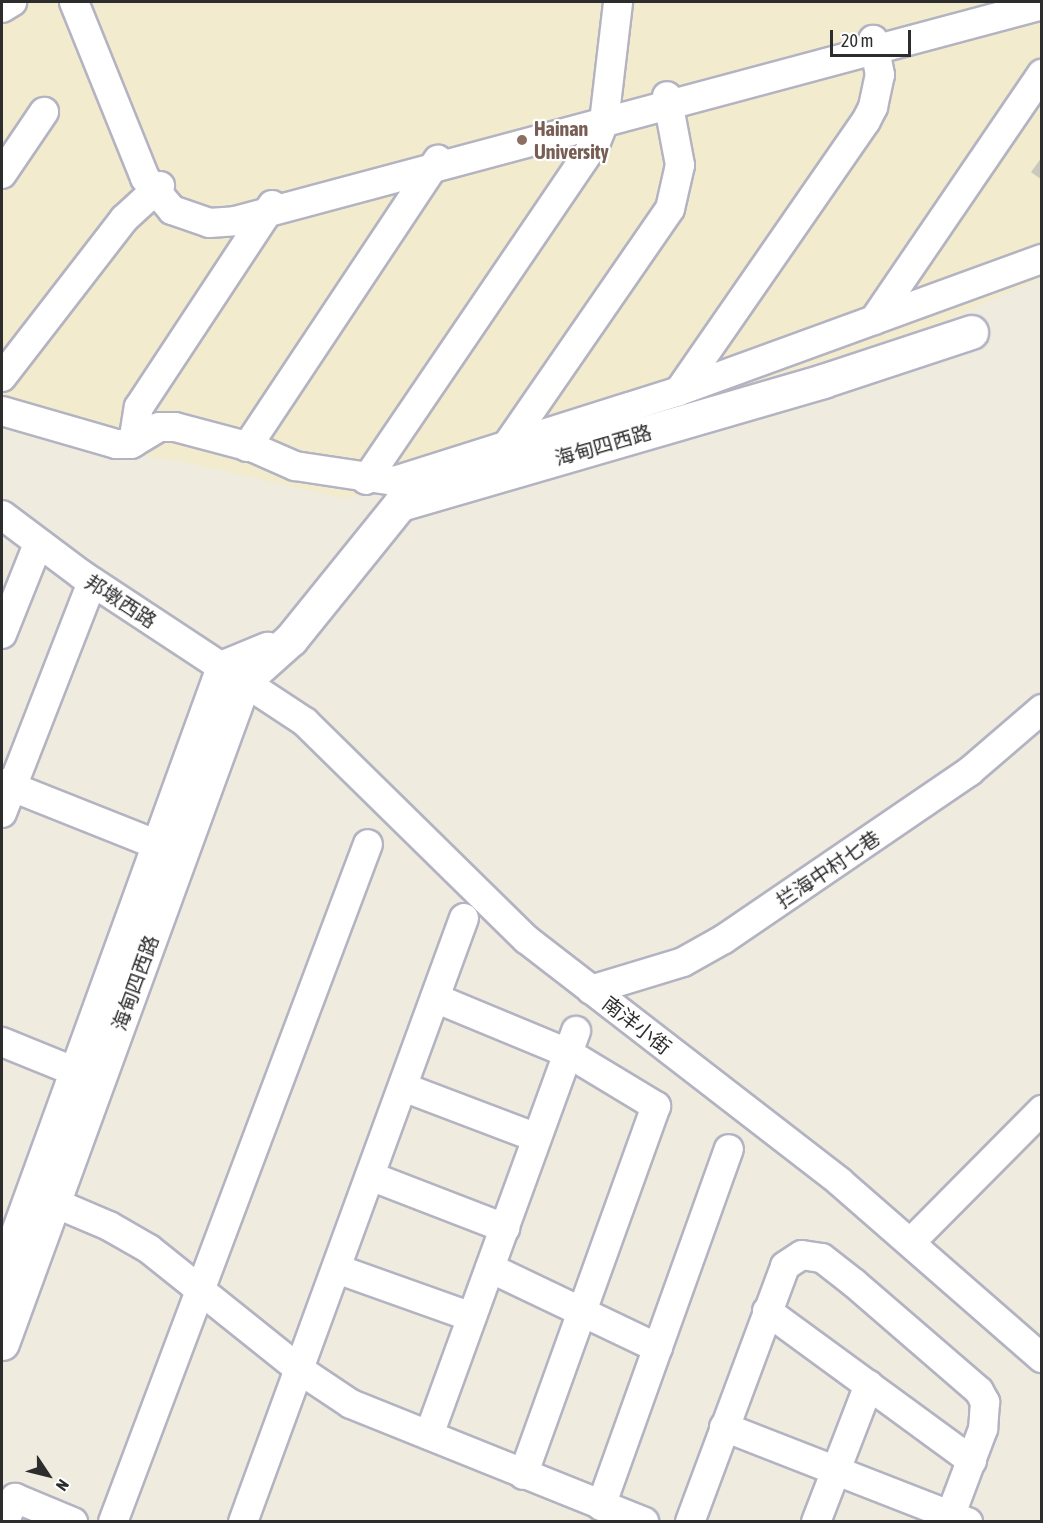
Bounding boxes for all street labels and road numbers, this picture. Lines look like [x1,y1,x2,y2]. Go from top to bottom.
street label: 海甸四西路 [552,420,654,470]
street label: 邦墩西路 [81,569,161,633]
street label: 拦海中村七巷 [772,826,884,912]
street label: 海甸四西路 [107,932,163,1034]
street label: 南洋小街 [598,991,676,1059]

